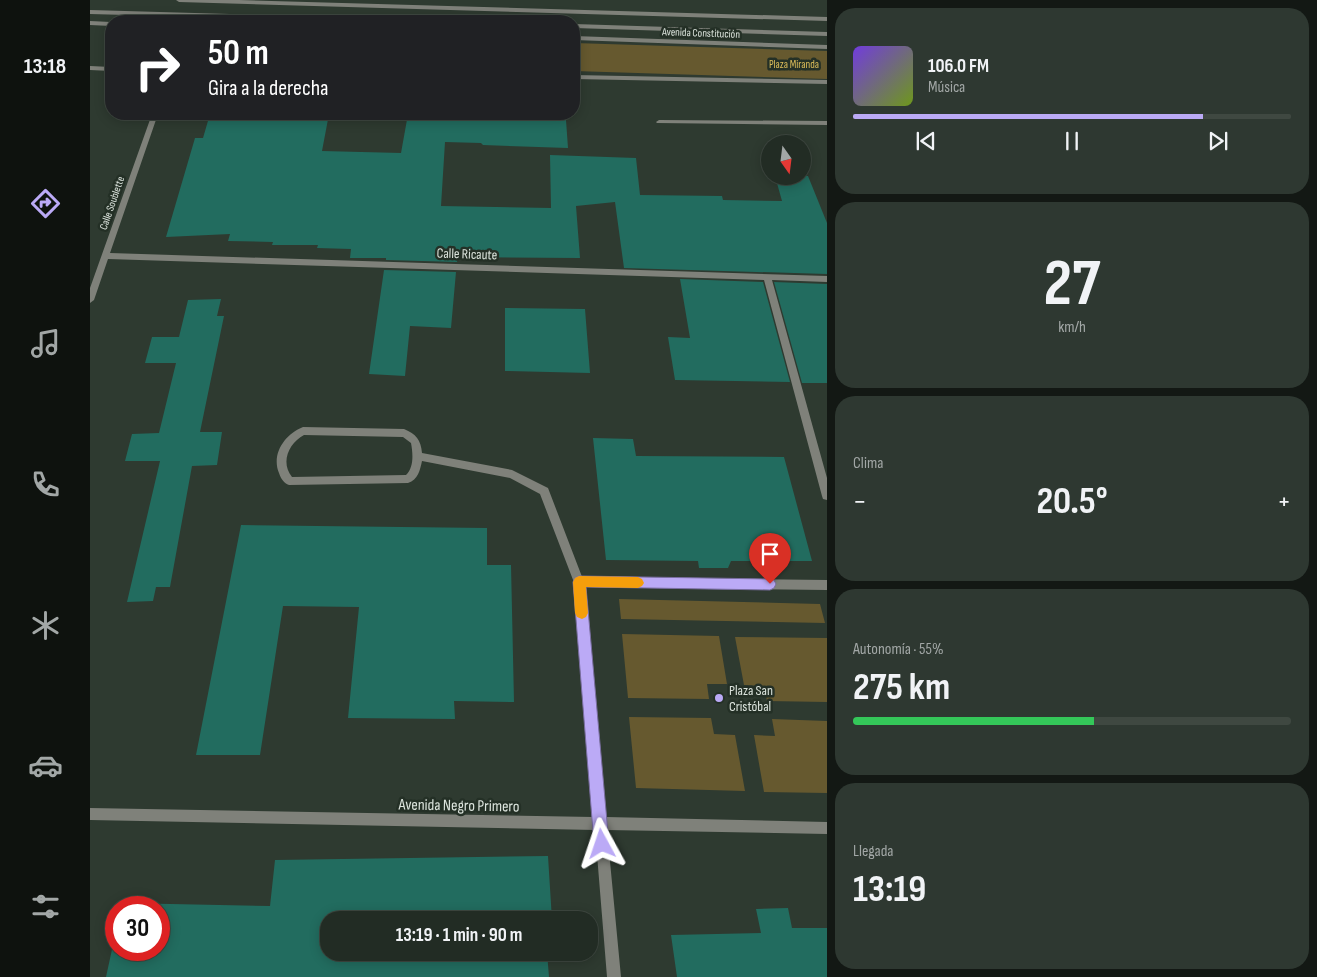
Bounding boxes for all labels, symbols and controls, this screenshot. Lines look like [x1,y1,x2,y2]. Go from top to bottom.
street label: Avenida Constitución [661,25,741,41]
text: 50 m [208,32,269,75]
icon: right [125,35,190,100]
text: 13:18 [24,53,66,80]
text: 106.0 FM [928,55,989,78]
park label: Plaza Miranda [769,58,819,71]
text: Gira a la derecha [208,75,329,102]
text: Música [928,78,965,97]
icon: previous [912,127,940,155]
icon: pause [1058,127,1086,155]
icon: next [1204,127,1232,155]
north arrow [761,135,811,185]
map controls [761,135,811,185]
street label: Calle Soublette [97,175,127,231]
icon: directions [28,186,63,221]
street label: Calle Ricaute [436,244,498,264]
text: 27 [1044,246,1100,324]
text: km/h [1058,318,1086,337]
icon: music [28,326,63,361]
text: Clima [853,454,883,473]
icon: phone [28,467,63,502]
text: 20.5° [1036,479,1108,524]
text: − [853,485,867,518]
text: + [1277,485,1291,518]
pin [749,533,791,584]
icon: arrive [756,540,784,568]
icon: climate [28,608,63,643]
text: Autonomía · 55% [853,640,944,659]
text: 275 km [853,665,950,710]
place label: Plaza San Cristóbal [729,682,773,715]
marker: Plaza San Cristóbal [713,692,725,704]
icon: car [28,748,63,783]
street label: Avenida Negro Primero [397,795,520,817]
position arrow [575,817,627,869]
text: Llegada [853,842,894,861]
text: 13:19 [853,867,926,912]
icon: filters [28,889,63,924]
speed limit sign: 30 [105,896,170,961]
text: 13:19 · 1 min · 90 m [396,924,522,947]

